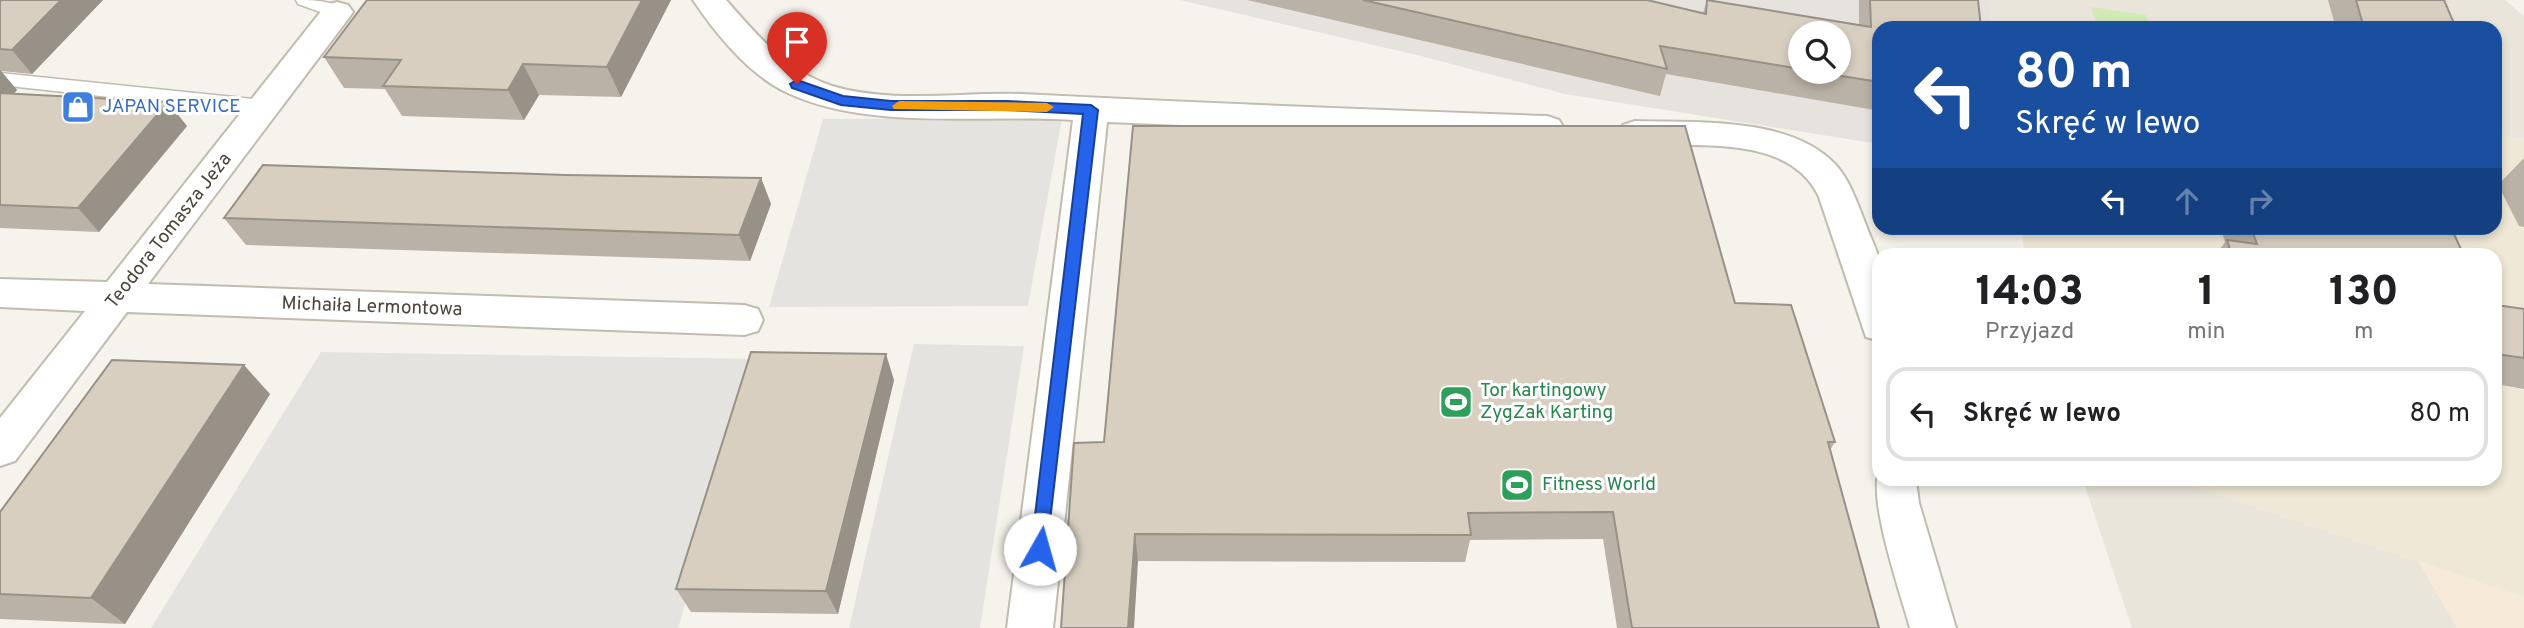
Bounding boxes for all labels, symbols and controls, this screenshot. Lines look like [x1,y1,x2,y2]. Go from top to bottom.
pin [767,12.0,827,84]
map controls [1788,21,1851,84]
button: search [1788,21,1851,84]
icon: arrive [778,23,816,61]
text: 80 m [2015,44,2132,106]
icon: left [1900,49,1991,140]
shop icon: JAPAN SERVICE [59,88,97,126]
place label: JAPAN SERVICE [102,95,241,119]
text: Skręć w lewo [2015,105,2200,145]
street label: Teodora Tomasza Jeża [101,148,237,314]
icon: left [2095,182,2133,220]
icon: ahead [2168,182,2206,220]
icon: right [2241,182,2279,220]
text: 14:03 [1975,267,2084,320]
text: 1 [2198,267,2215,320]
text: 130 [2329,267,2398,320]
street label: Michaiła Lermontowa [281,292,463,322]
text: Przyjazd [1985,318,2074,347]
text: min [2187,318,2226,347]
text: m [2354,318,2373,347]
place label: Tor kartingowy ZygZak Karting [1480,379,1613,425]
sports icon: Tor kartingowy ZygZak Karting [1437,383,1475,421]
icon: left [1904,395,1942,433]
text: Skręć w lewo [1963,398,2121,431]
text: 80 m [2410,398,2470,431]
sports icon: Fitness World [1498,466,1536,504]
place label: Fitness World [1542,473,1656,497]
position arrow [1003,512,1077,586]

